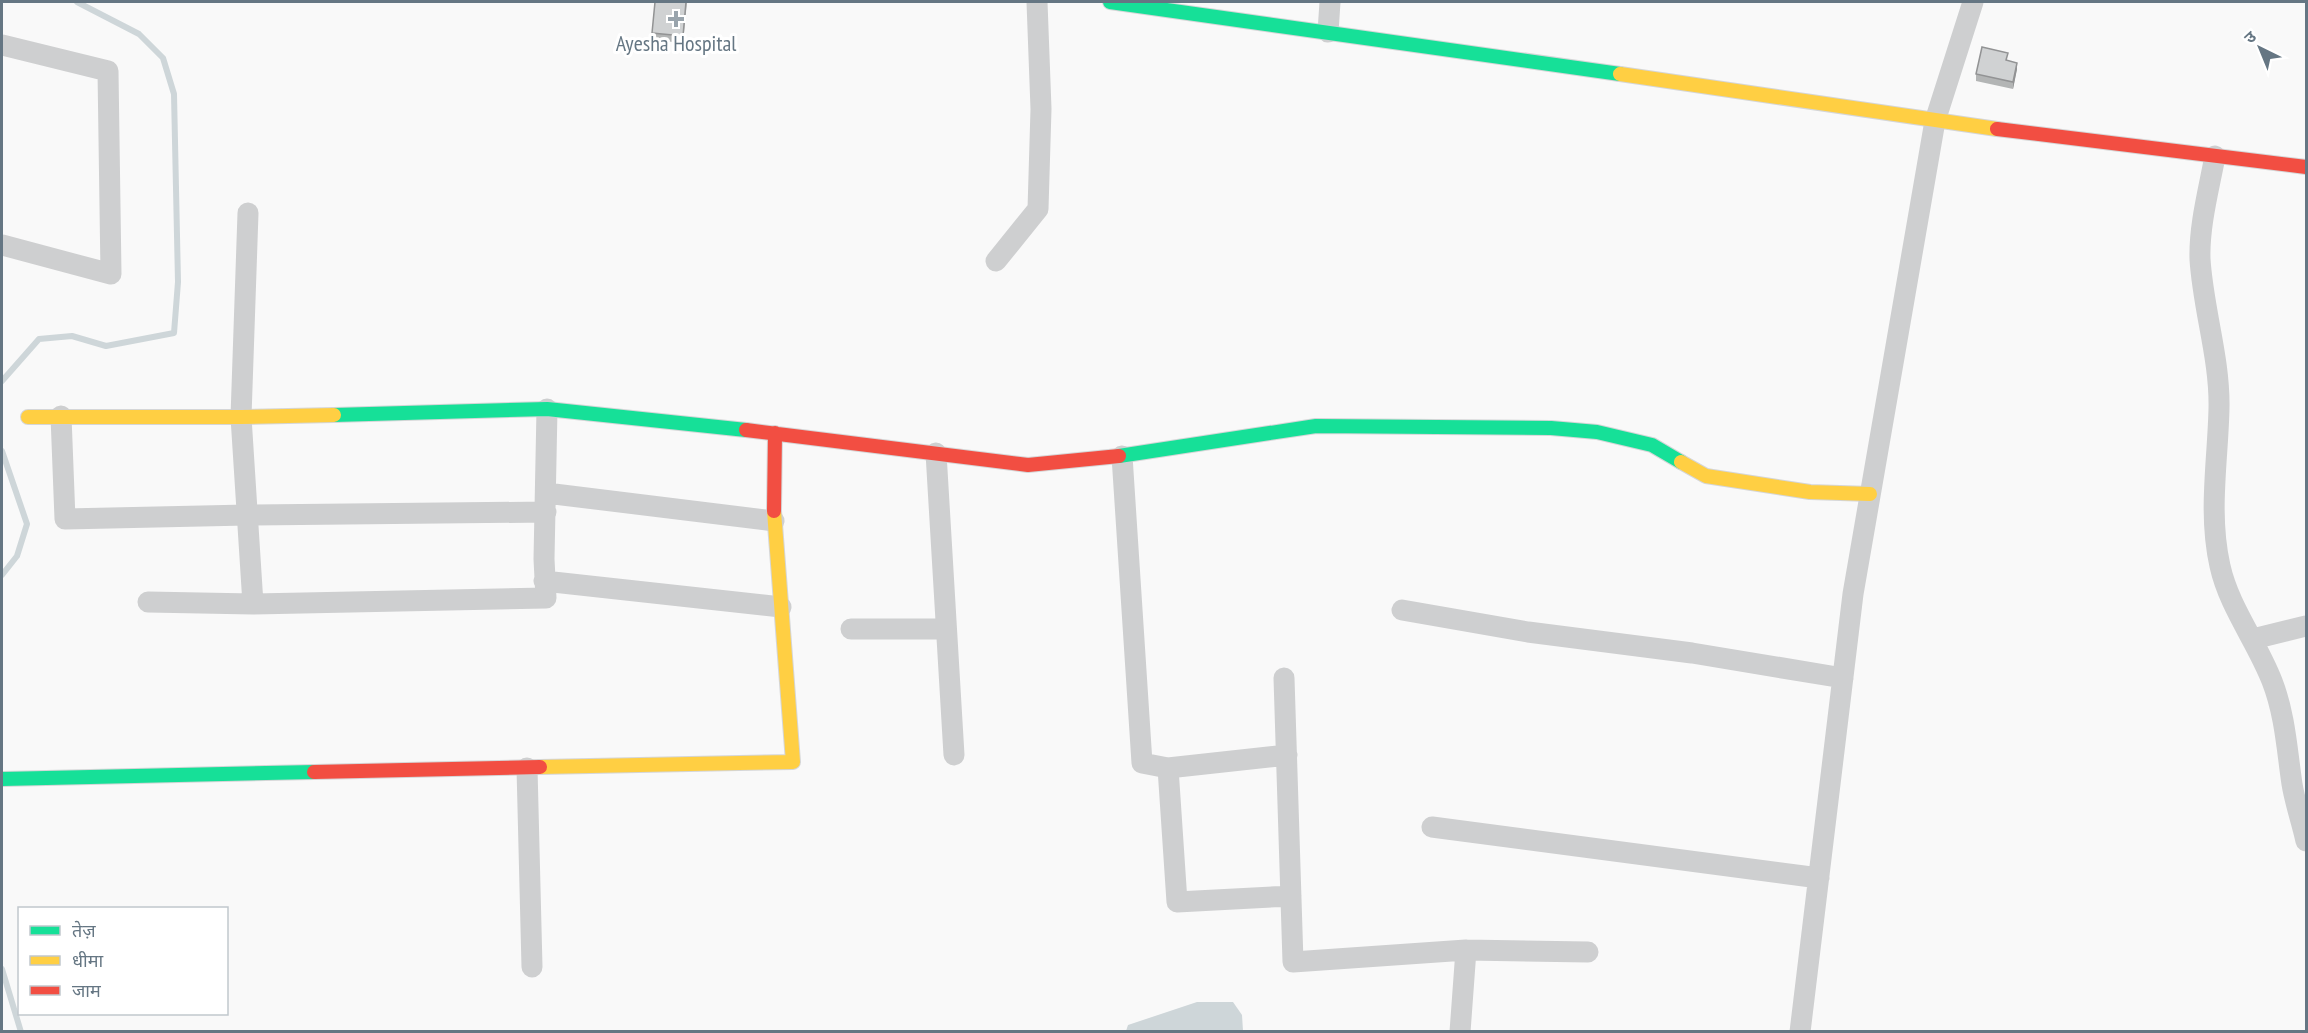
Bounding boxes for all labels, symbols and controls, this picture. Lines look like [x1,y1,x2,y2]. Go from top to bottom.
marker: Ayesha Hospital [667,10,685,28]
north arrow [2230,18,2290,78]
text: उ [2240,26,2260,48]
place label: Ayesha Hospital [616,29,737,57]
legend [18,907,228,1015]
text: तेज़ [72,919,96,942]
text: धीमा [72,949,103,972]
text: जाम [72,979,102,1002]

